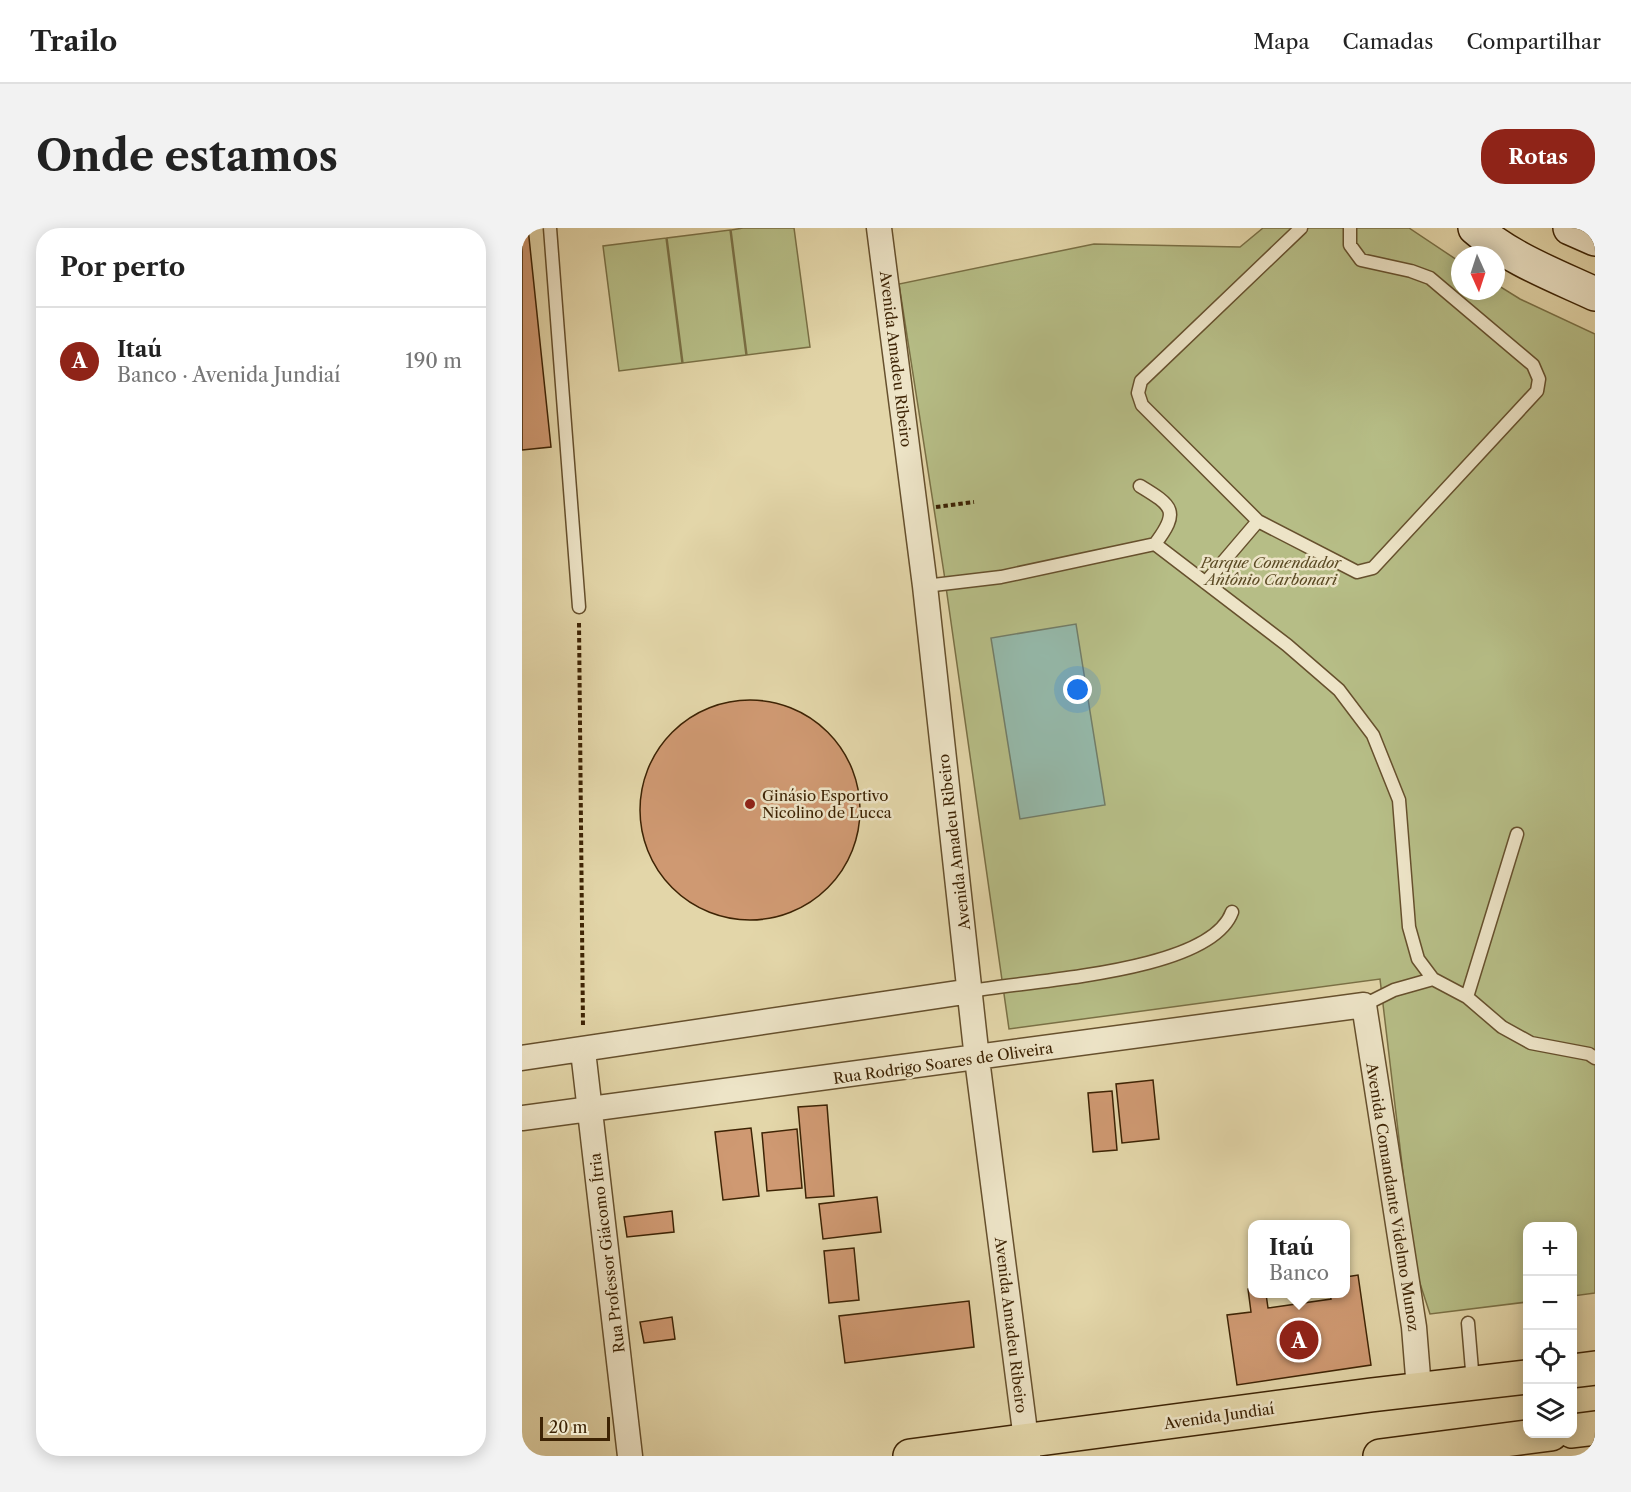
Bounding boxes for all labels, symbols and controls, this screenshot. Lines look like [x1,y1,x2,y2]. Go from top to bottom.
text: Trailo [30,24,117,58]
text: Mapa [1253,29,1309,54]
text: Camadas [1342,29,1433,54]
text: Compartilhar [1466,29,1601,54]
button: Rotas [1481,129,1595,184]
text: Onde estamos [36,130,338,182]
north arrow [1451,246,1505,300]
text: Por perto [60,251,185,283]
street label: Avenida Amadeu Ribeiro [876,269,916,448]
text: Itaú [117,336,162,363]
text: A [72,349,87,373]
text: 190 m [405,349,462,373]
text: Banco · Avenida Jundiaí [117,363,340,387]
park label: Parque Comendador Antônio Carbonari [1200,553,1342,589]
your location [1063,675,1092,704]
street label: Avenida Amadeu Ribeiro [934,753,974,932]
place label: Ginásio Esportivo Nicolino de Lucca [762,786,892,822]
marker: Ginásio Esportivo Nicolino de Lucca [743,797,757,811]
street label: Rua Rodrigo Soares de Oliveira [832,1038,1054,1088]
street label: Avenida Comandante Videlmo Munoz [1362,1060,1424,1333]
street label: Rua Professor Giácomo Ítria [585,1152,629,1354]
popup [1248,1220,1350,1298]
map controls [1523,1222,1577,1438]
button: + [1523,1222,1577,1276]
text: Itaú [1269,1234,1314,1261]
street label: Avenida Amadeu Ribeiro [991,1235,1031,1414]
text: Banco [1269,1261,1329,1285]
button: − [1523,1276,1577,1330]
pin: A [1280,1318,1318,1362]
button: locate [1523,1330,1577,1384]
button: layers [1523,1384,1577,1438]
street label: Avenida Jundiaí [1162,1399,1276,1433]
scale bar [540,1414,610,1442]
text: 20 m [549,1417,588,1437]

